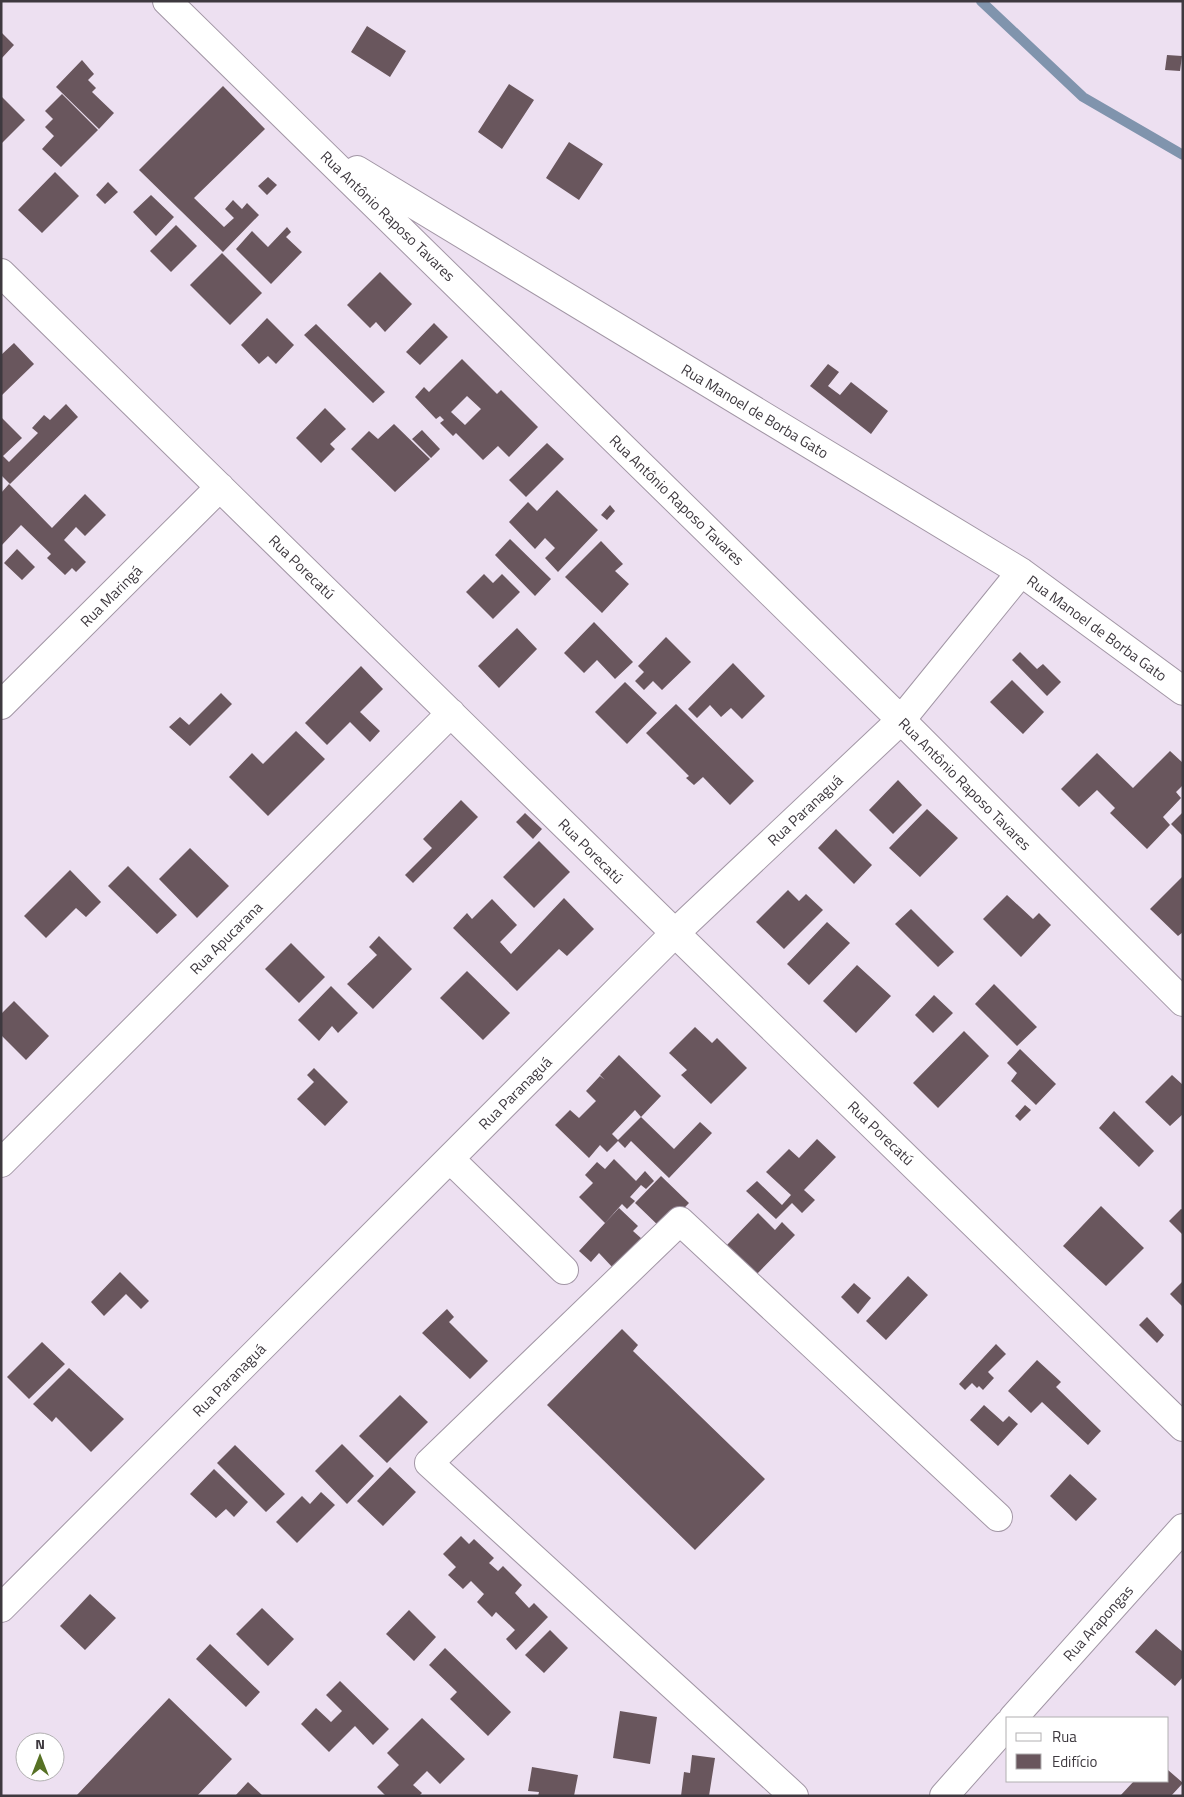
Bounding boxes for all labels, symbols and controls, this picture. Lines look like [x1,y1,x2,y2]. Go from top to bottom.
street label: Rua Antônio Raposo Tavares [315,145,461,287]
street label: Rua Manoel de Borba Gato [677,358,833,464]
street label: Rua Antônio Raposo Tavares [604,429,750,571]
street label: Rua Porecatú [264,529,340,605]
street label: Rua Maringá [75,559,148,632]
street label: Rua Manoel de Borba Gato [1022,569,1172,687]
street label: Rua Antônio Raposo Tavares [893,712,1037,856]
street label: Rua Paranaguá [762,769,848,851]
street label: Rua Porecatú [553,813,629,889]
street label: Rua Apucarana [184,896,268,980]
street label: Rua Paranaguá [473,1051,557,1135]
street label: Rua Porecatú [843,1095,919,1171]
street label: Rua Paranaguá [187,1338,271,1422]
street label: Rua Arapongas [1057,1580,1139,1666]
legend [1006,1717,1169,1782]
text: Rua [1052,1725,1077,1748]
north arrow [15,1732,65,1782]
text: N [35,1733,45,1754]
text: Edifício [1052,1750,1097,1773]

